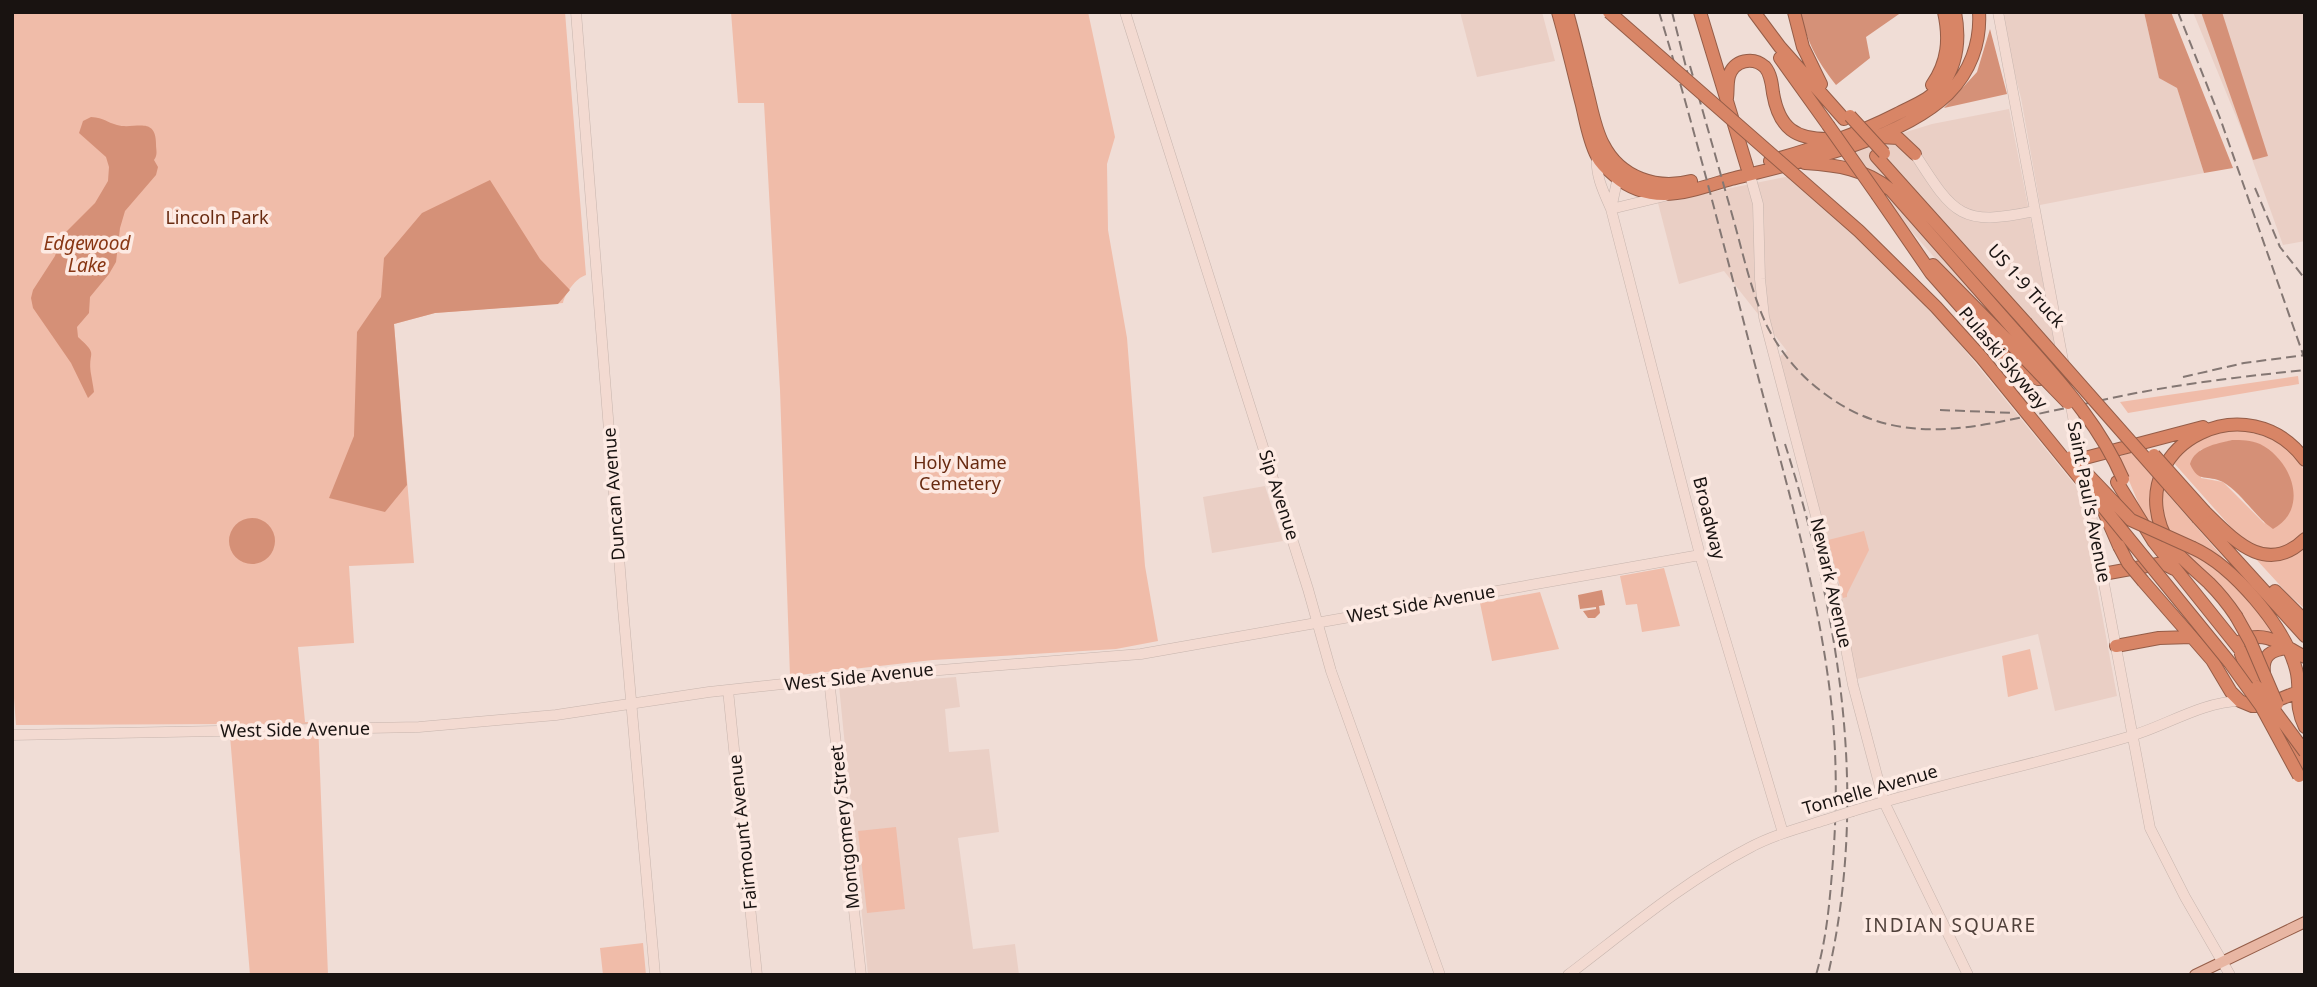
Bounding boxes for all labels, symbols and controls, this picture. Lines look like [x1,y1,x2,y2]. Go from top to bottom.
park label: Lincoln Park [165,205,269,229]
water label: Edgewood Lake [43,230,131,278]
street label: US 1-9 Truck [1983,238,2071,333]
street label: Pulaski Skyway [1954,301,2054,414]
street label: Saint Paul's Avenue [2063,419,2117,584]
street label: Duncan Avenue [596,427,630,561]
street label: Sip Avenue [1254,447,1306,543]
park label: Holy Name Cemetery [913,450,1007,495]
street label: Broadway [1688,474,1732,562]
street label: Newark Avenue [1805,515,1859,650]
street label: West Side Avenue [1345,578,1497,628]
street label: West Side Avenue [783,656,935,696]
street label: West Side Avenue [220,716,370,742]
street label: Montgomery Street [823,743,865,911]
street label: Fairmount Avenue [722,753,762,911]
street label: Tonnelle Avenue [1799,758,1940,820]
district label: INDIAN SQUARE [1865,912,2037,938]

